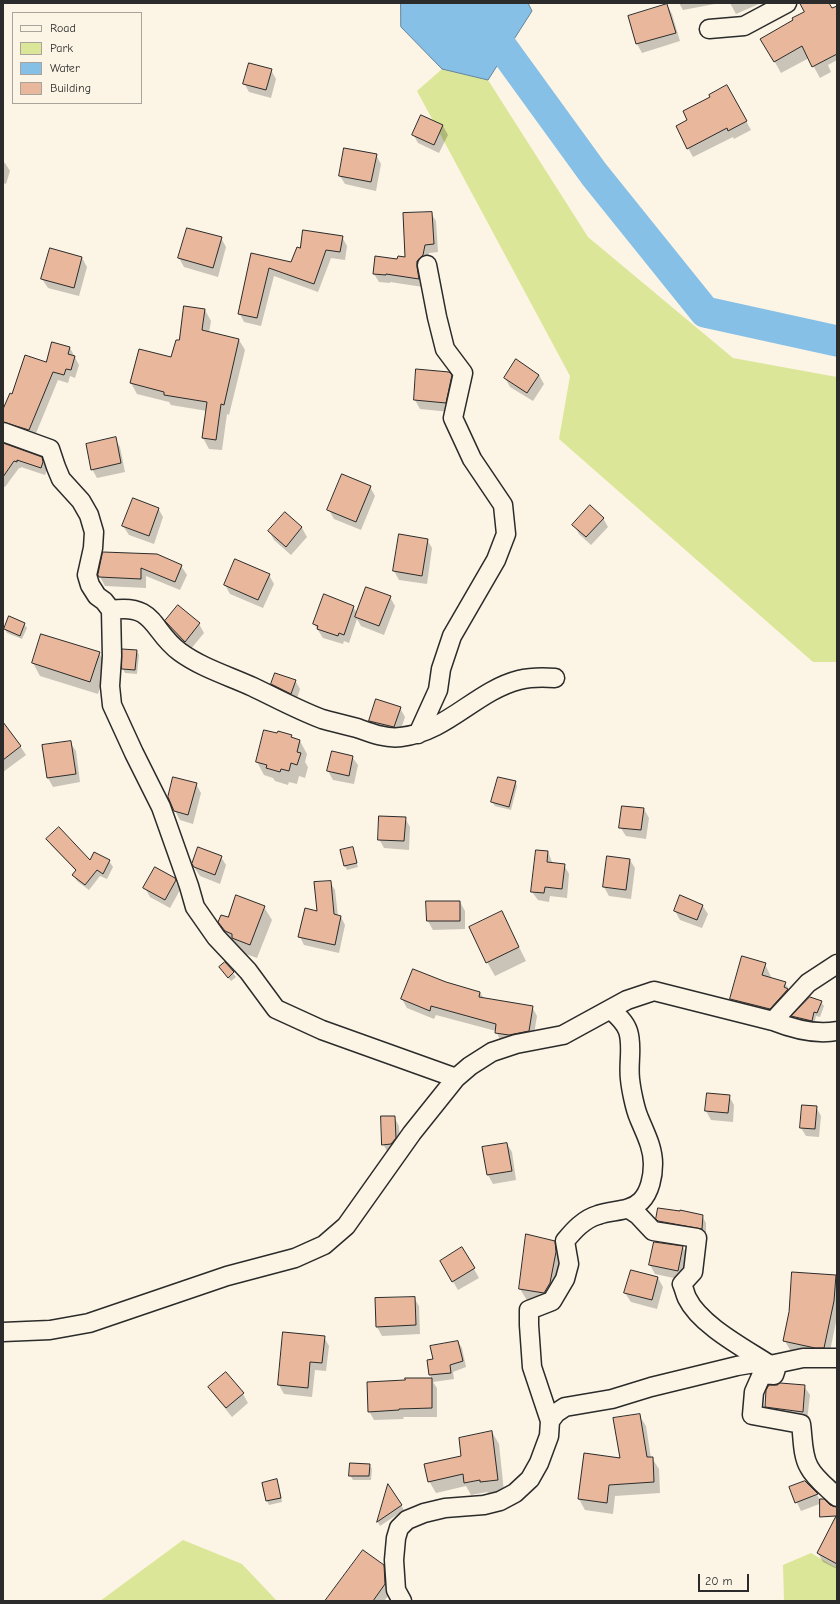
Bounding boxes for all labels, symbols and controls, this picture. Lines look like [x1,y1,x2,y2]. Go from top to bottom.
legend [12,12,142,104]
text: Road [50,21,76,35]
text: Park [50,41,73,55]
text: Water [50,61,80,75]
text: Building [50,81,91,95]
scale bar [700,1566,751,1592]
text: 20 m [705,1574,733,1588]

